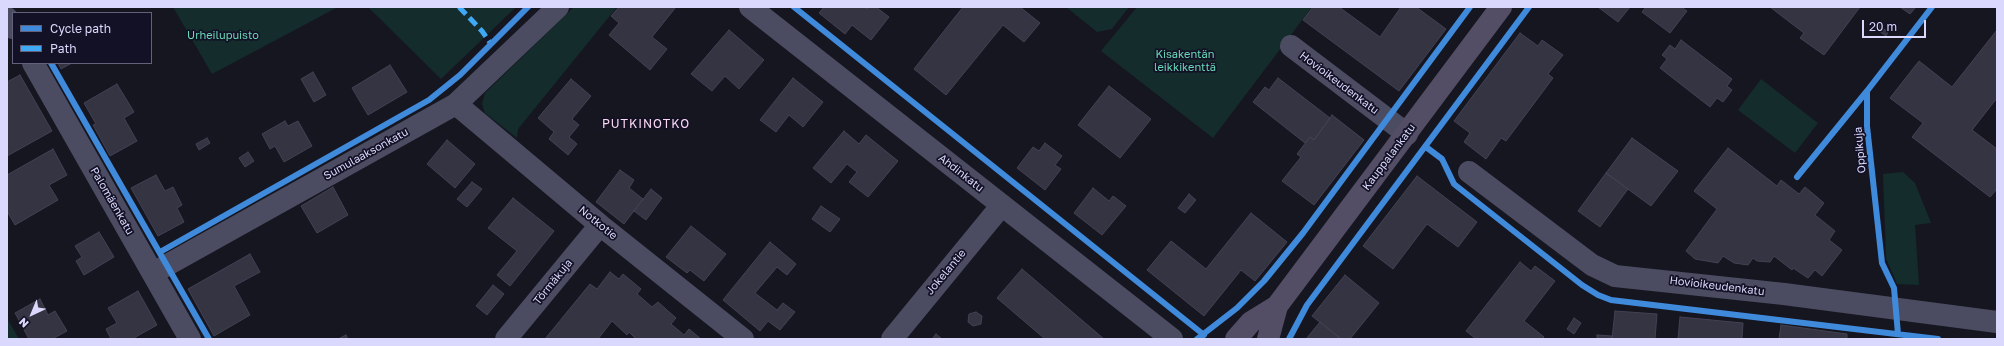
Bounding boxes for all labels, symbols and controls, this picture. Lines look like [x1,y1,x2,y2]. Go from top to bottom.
legend [12,12,152,64]
scale bar [1864,12,1928,38]
text: 20 m [1869,19,1897,34]
text: Cycle path [50,21,111,36]
park label: Urheilupuisto [187,29,259,43]
text: Path [50,41,77,56]
park label: Kisakentän leikkikenttä [1154,48,1216,74]
street label: Hovioikeudenkatu [1297,49,1381,117]
district label: PUTKINOTKO [602,117,690,131]
street label: Kauppalankatu [1360,121,1418,193]
street label: Sumulaaksonkatu [321,125,411,183]
street label: Oppikuja [1851,126,1869,174]
street label: Ahdinkatu [936,151,986,195]
street label: Palomäenkatu [87,165,137,237]
street label: Notkotie [576,203,620,243]
street label: Jokelantie [923,247,969,297]
street label: Törmäkuja [531,256,575,308]
street label: Hovioikeudenkatu [1669,274,1765,298]
north arrow [12,294,52,334]
text: N [16,315,31,331]

